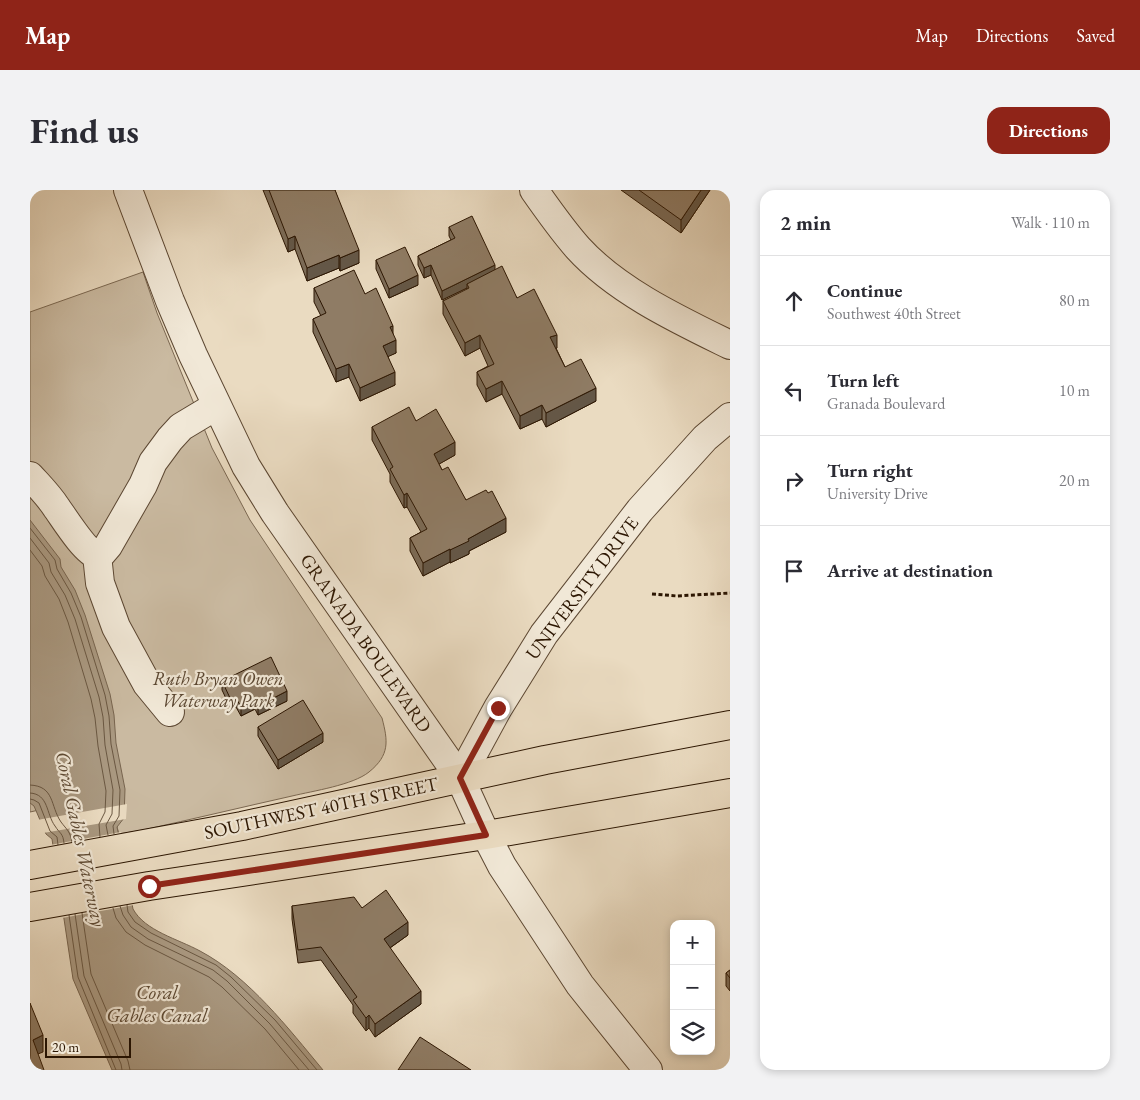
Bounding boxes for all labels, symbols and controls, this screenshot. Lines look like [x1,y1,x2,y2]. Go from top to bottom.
text: Map [25,20,70,51]
text: Map [916,24,948,47]
text: Directions [976,24,1048,47]
text: Saved [1076,24,1115,47]
button: Directions [987,107,1110,154]
text: Find us [30,108,139,153]
text: 2 min [780,209,831,236]
text: Walk · 110 m [1011,212,1090,233]
text: Continue [827,278,902,303]
icon: ahead [780,287,808,315]
text: 80 m [1059,290,1090,311]
text: Southwest 40th Street [827,303,961,324]
text: Turn left [827,368,899,393]
icon: left [780,377,808,405]
text: 10 m [1059,380,1090,401]
text: Granada Boulevard [827,393,945,414]
text: Turn right [827,458,913,483]
icon: right [780,467,808,495]
text: 20 m [1059,470,1090,491]
text: University Drive [827,483,928,504]
street label: UNIVERSITY DRIVE [520,511,644,665]
street label: GRANADA BOULEVARD [295,549,437,737]
icon: arrive [780,557,808,585]
text: Arrive at destination [827,558,993,583]
park label: Ruth Bryan Owen Waterway Park [152,666,284,713]
route end [487,697,510,720]
water label: Coral Gables Waterway [50,749,112,929]
street label: SOUTHWEST 40TH STREET [202,771,440,845]
route start [138,875,161,898]
map controls [670,920,715,1055]
button: + [670,920,715,965]
button: − [670,965,715,1010]
water label: Coral Gables Canal [106,979,209,1028]
button: layers [670,1010,715,1055]
scale bar [45,1035,131,1058]
text: 20 m [52,1038,79,1056]

